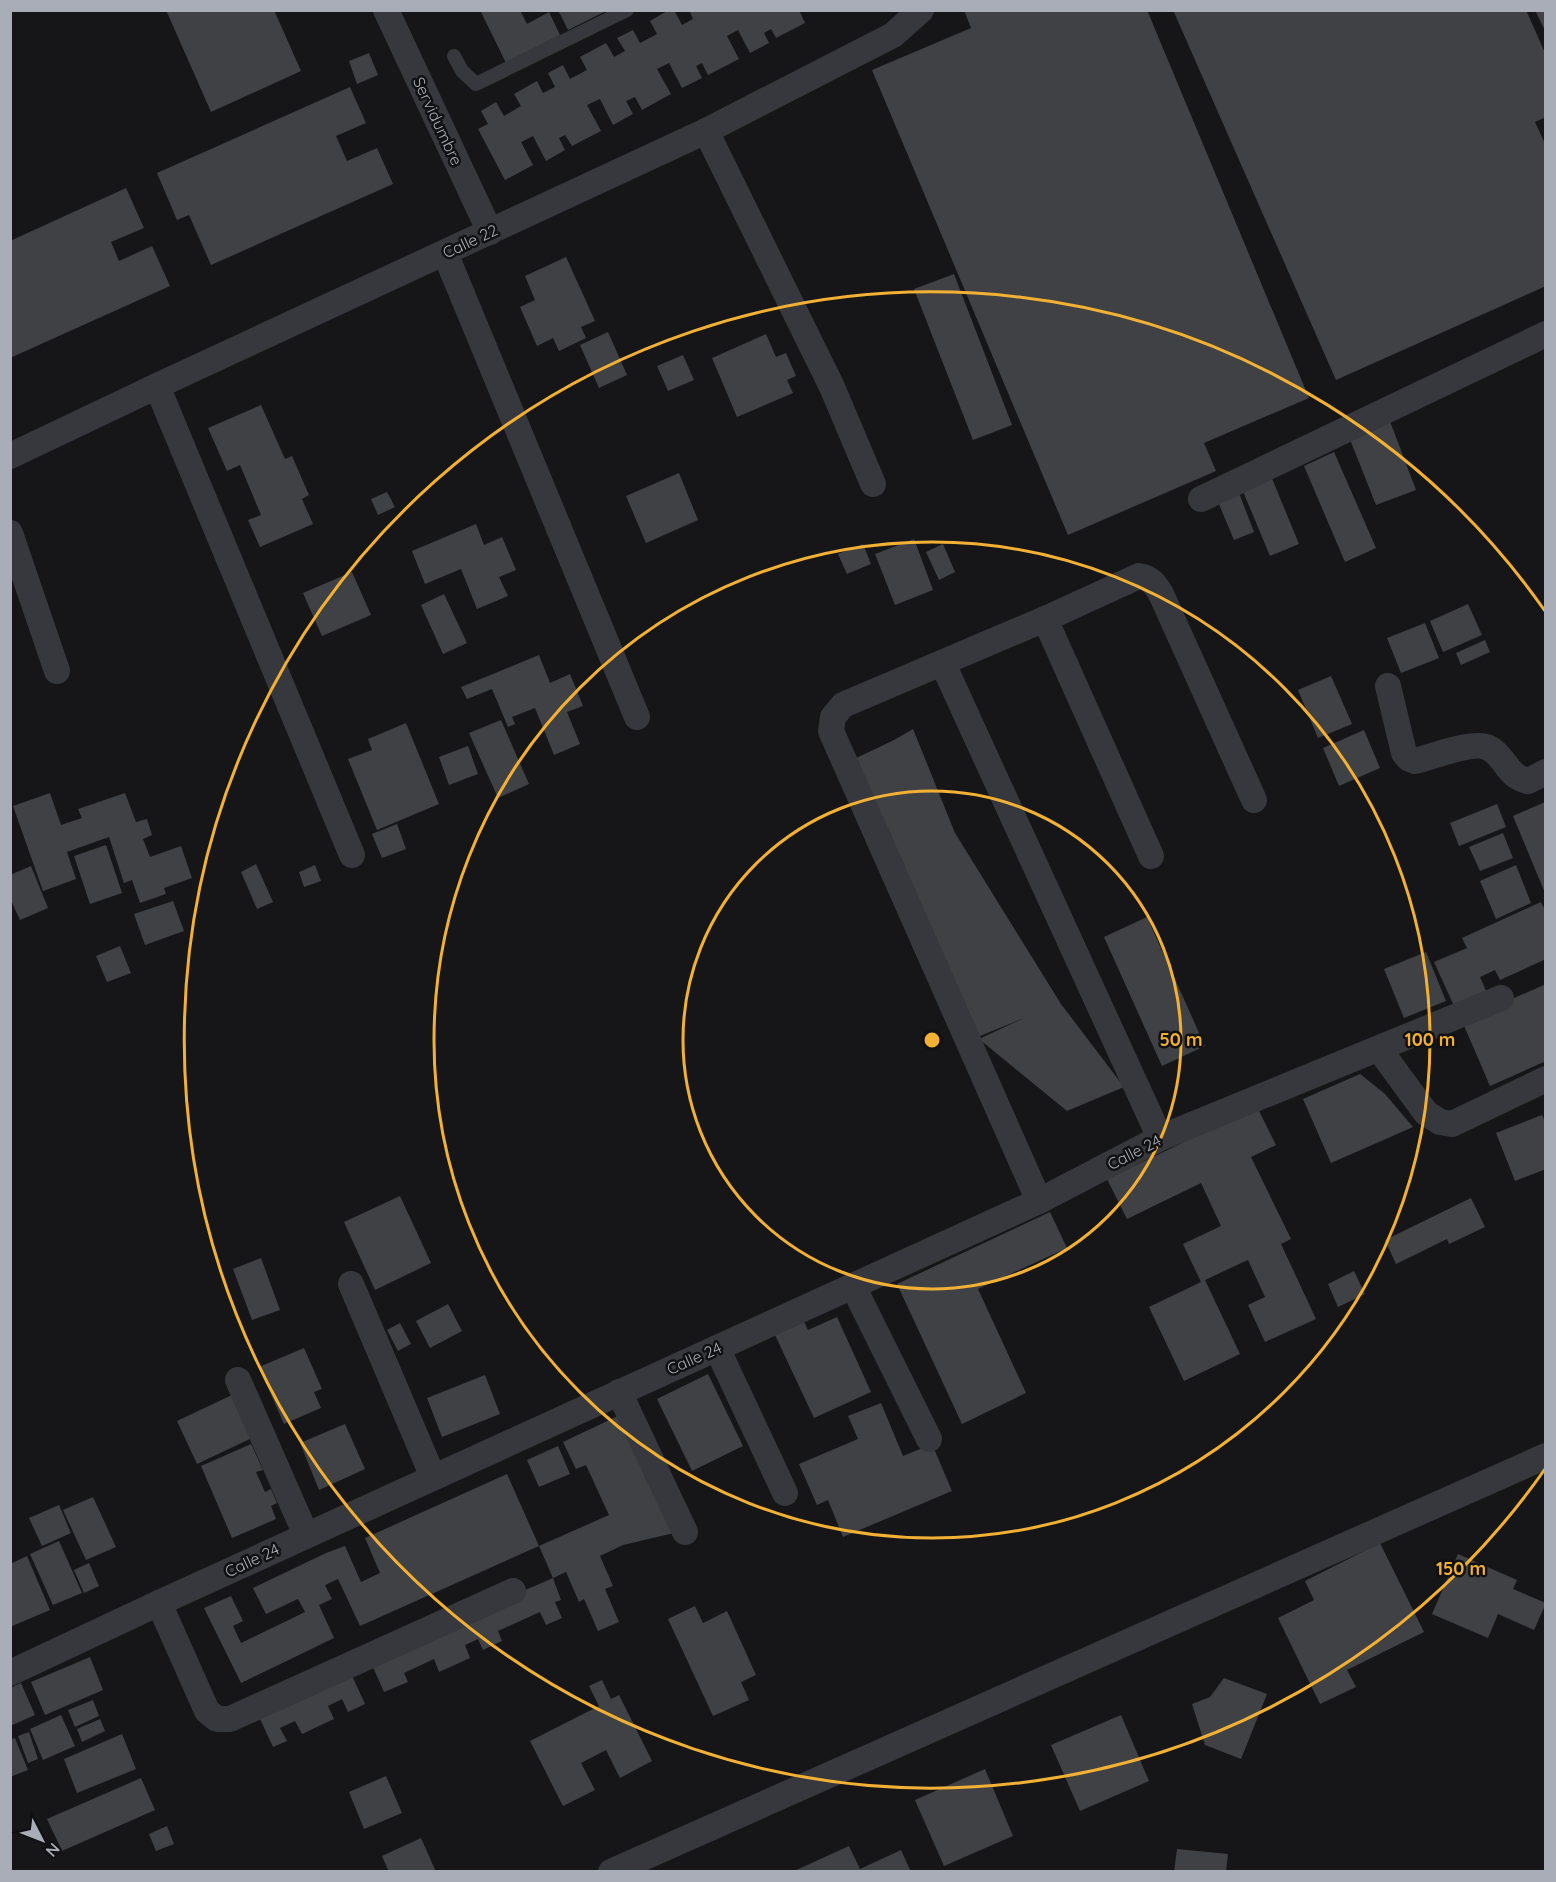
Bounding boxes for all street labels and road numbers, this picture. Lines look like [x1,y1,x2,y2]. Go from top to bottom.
street label: Servidumbre [409,74,467,168]
street label: Calle 22 [439,220,501,262]
street label: Calle 24 [1104,1130,1164,1174]
street label: Calle 24 [664,1337,724,1379]
street label: Calle 24 [222,1539,282,1581]

